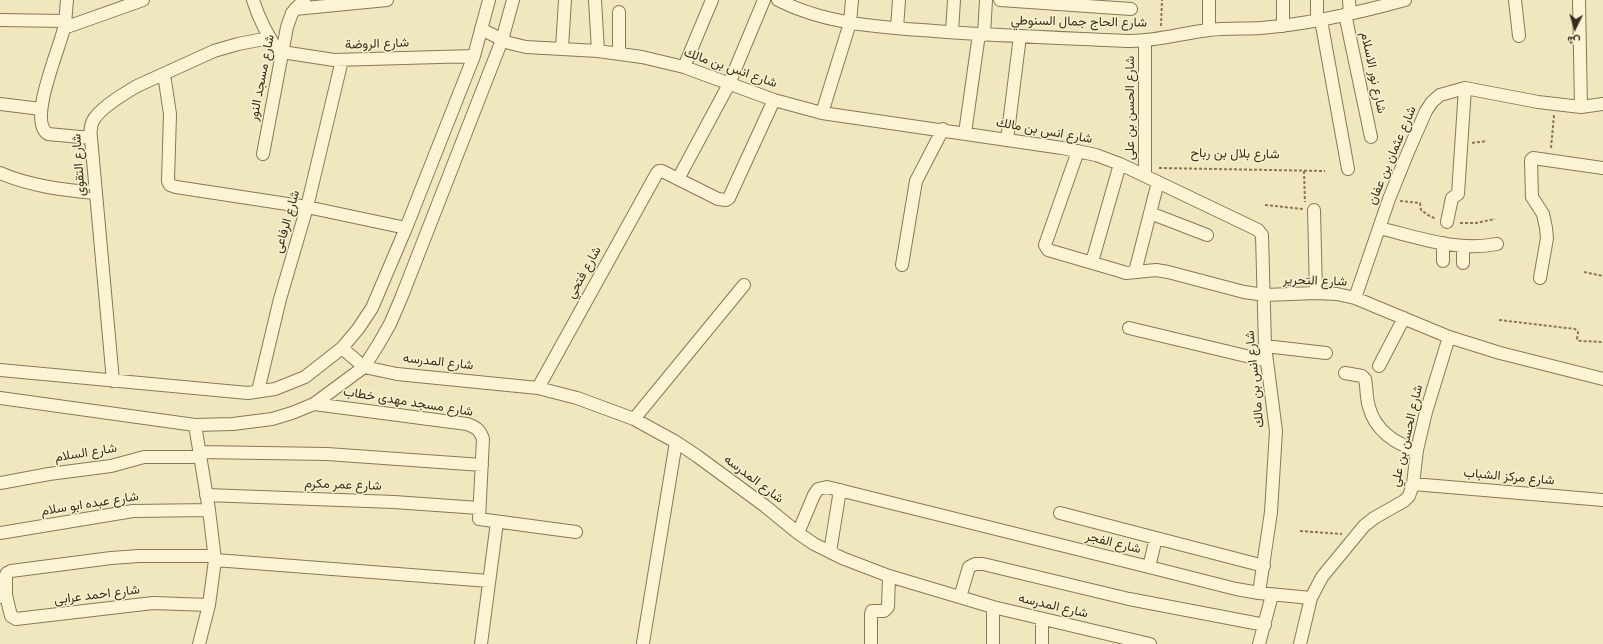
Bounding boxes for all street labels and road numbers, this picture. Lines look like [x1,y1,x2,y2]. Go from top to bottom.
street label: شارع الحاج جمال السنوطي [1011,14,1147,32]
street label: شارع نور الاسلام [1356,31,1388,115]
street label: شارع مسجد النور [247,33,279,123]
street label: شارع الروضة [345,36,409,54]
street label: شارع انس بن مالك [681,46,779,92]
street label: شارع الحسن بن على [1123,56,1139,160]
street label: شارع عثمان بن عفان [1365,104,1421,208]
street label: شارع انس بن مالك [994,116,1094,148]
street label: شارع التقوي [70,133,90,197]
street label: شارع بلال بن رباح [1190,146,1280,164]
street label: شارع الرفاعى [272,189,304,255]
street label: شارع فتحي [564,244,606,302]
street label: شارع التحرير [1283,273,1347,291]
street label: شارع انس بن مالك [1243,330,1269,428]
street label: شارع المدرسه [402,352,474,374]
street label: شارع الحسن بن علي [1389,383,1427,489]
street label: شارع مسجد مهدى خطاب [342,385,474,421]
street label: شارع السلام [54,441,118,467]
street label: شارع المدرسه [720,452,786,508]
street label: شارع مركز الشباب [1463,466,1555,490]
street label: شارع عمر مكرم [304,477,382,495]
street label: شارع عبده ابو سلام [40,490,140,520]
street label: شارع الفجر [1084,530,1142,558]
street label: شارع احمد عرابى [53,583,141,609]
street label: شارع المدرسه [1017,591,1089,623]

